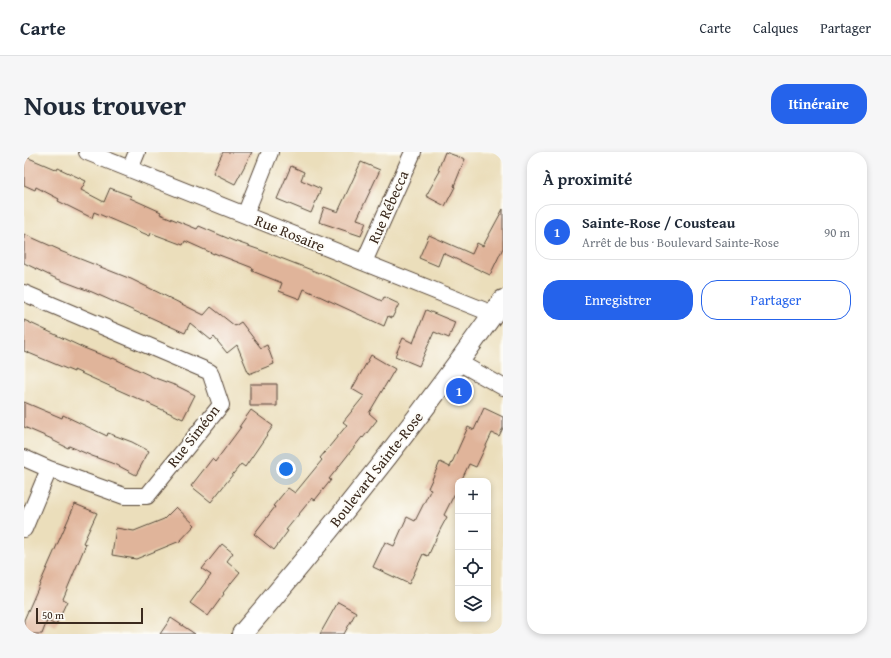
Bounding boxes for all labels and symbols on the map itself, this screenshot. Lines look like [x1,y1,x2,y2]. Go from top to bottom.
street label: Rue Rébecca [363,167,413,247]
street label: Rue Rosaire [252,209,328,257]
pin: 1 [446,376,472,406]
street label: Rue Siméon [162,400,224,472]
street label: Boulevard Sainte-Rose [324,407,428,531]
your location [276,459,296,479]
scale bar [36,606,143,625]

